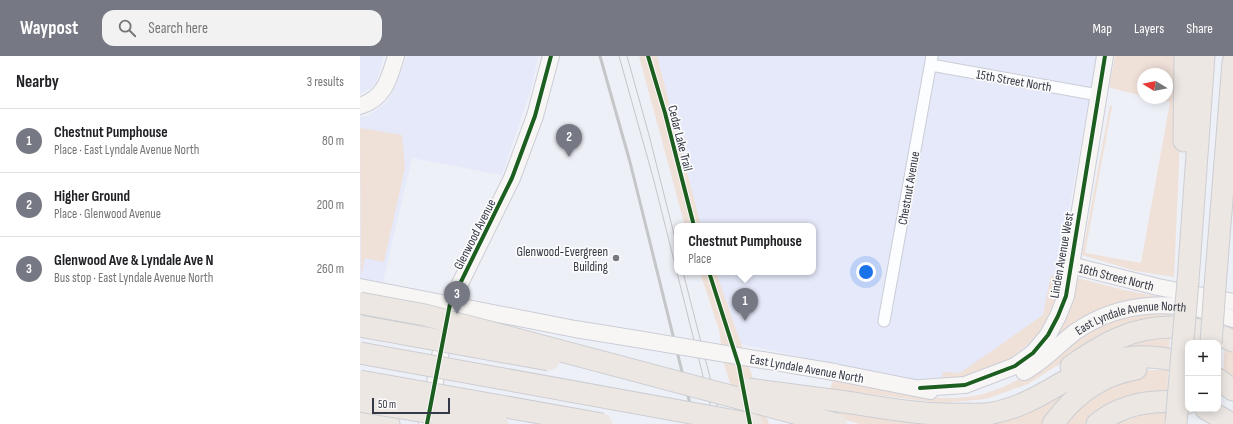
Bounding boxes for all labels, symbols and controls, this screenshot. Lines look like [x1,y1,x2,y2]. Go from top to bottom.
search box [102,10,382,46]
text: Waypost [20,17,78,40]
icon: search [116,17,138,39]
text: Search here [148,19,208,38]
text: Map [1092,20,1112,37]
text: Layers [1134,20,1164,37]
text: Share [1186,20,1213,37]
street label: 15th Street North [975,66,1053,95]
north arrow [1137,68,1173,104]
text: Nearby [16,72,59,92]
text: 3 results [307,74,344,90]
street label: Cedar Lake Trail [664,104,696,173]
text: Chestnut Pumphouse [54,123,168,142]
pin: 2 [556,124,582,157]
text: 1 [26,133,32,149]
text: 80 m [322,133,344,149]
text: Place · East Lyndale Avenue North [54,142,199,158]
street label: Chestnut Avenue [895,150,923,226]
text: Higher Ground [54,187,130,206]
text: 2 [26,197,32,213]
text: 200 m [317,197,344,213]
street label: Glenwood Avenue [450,197,500,272]
text: Place · Glenwood Avenue [54,206,161,222]
street label: Linden Avenue West [1047,211,1077,299]
popup [674,223,816,275]
text: Chestnut Pumphouse [688,232,802,251]
place label: Glenwood-Evergreen Building [516,244,608,275]
text: Glenwood Ave & Lyndale Ave N [54,251,214,270]
text: Place [688,251,711,267]
marker: Glenwood-Evergreen Building [611,253,621,263]
text: 3 [26,261,32,277]
text: 260 m [317,261,344,277]
street label: 16th Street North [1077,261,1156,295]
your location [856,262,876,282]
text: Bus stop · East Lyndale Avenue North [54,270,213,286]
pin: 3 [444,281,470,314]
pin: 1 [732,288,758,321]
street label: East Lyndale Avenue North [1072,298,1187,339]
map controls [1185,340,1221,412]
button: + [1185,340,1221,376]
street label: East Lyndale Avenue North [749,351,865,387]
button: − [1185,376,1221,412]
scale bar [372,396,450,415]
text: 50 m [378,398,396,411]

